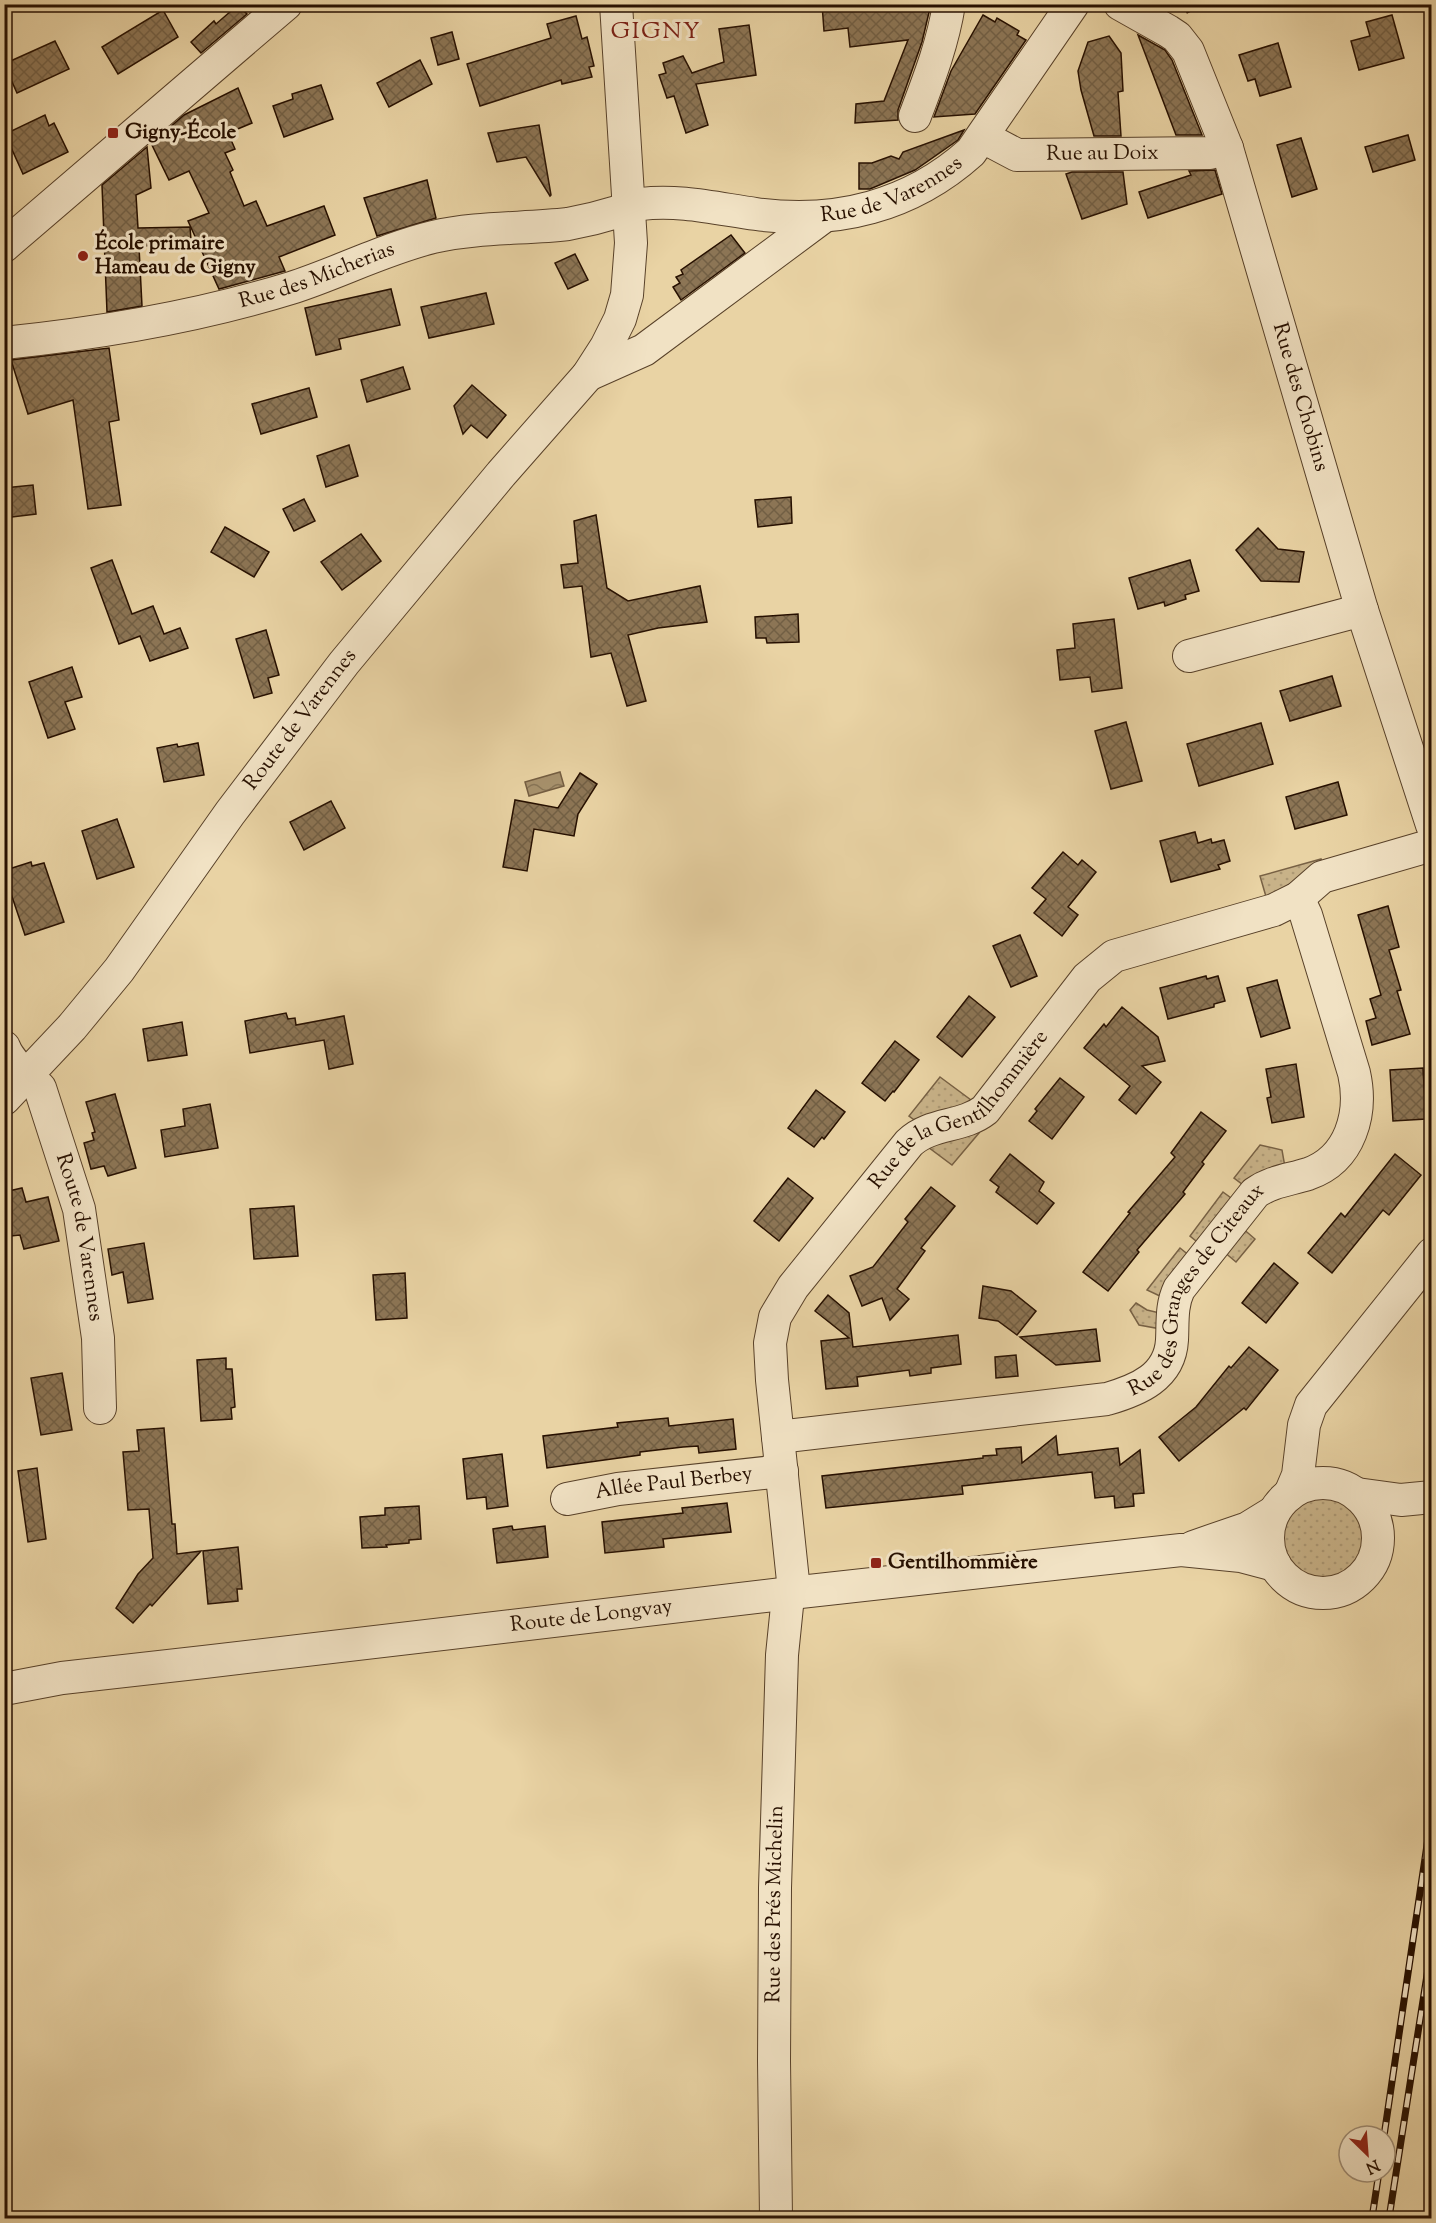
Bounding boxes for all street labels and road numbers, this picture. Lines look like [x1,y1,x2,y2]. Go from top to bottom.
street label: Rue au Doix [1046,139,1159,170]
street label: Rue de Varennes [819,149,969,231]
street label: Rue des Micherias [236,235,399,317]
street label: Rue des Chobins [1264,319,1336,475]
street label: Route de Varennes [237,643,364,797]
street label: Rue de la Gentilhommière [862,1024,1056,1196]
street label: Route de Varennes [47,1150,110,1323]
street label: Rue des Granges de Citeaux [1124,1176,1270,1405]
street label: Allée Paul Berbey [592,1459,754,1508]
street label: Route de Longvay [509,1592,675,1641]
street label: Rue des Prés Michelin [759,1805,792,2003]

